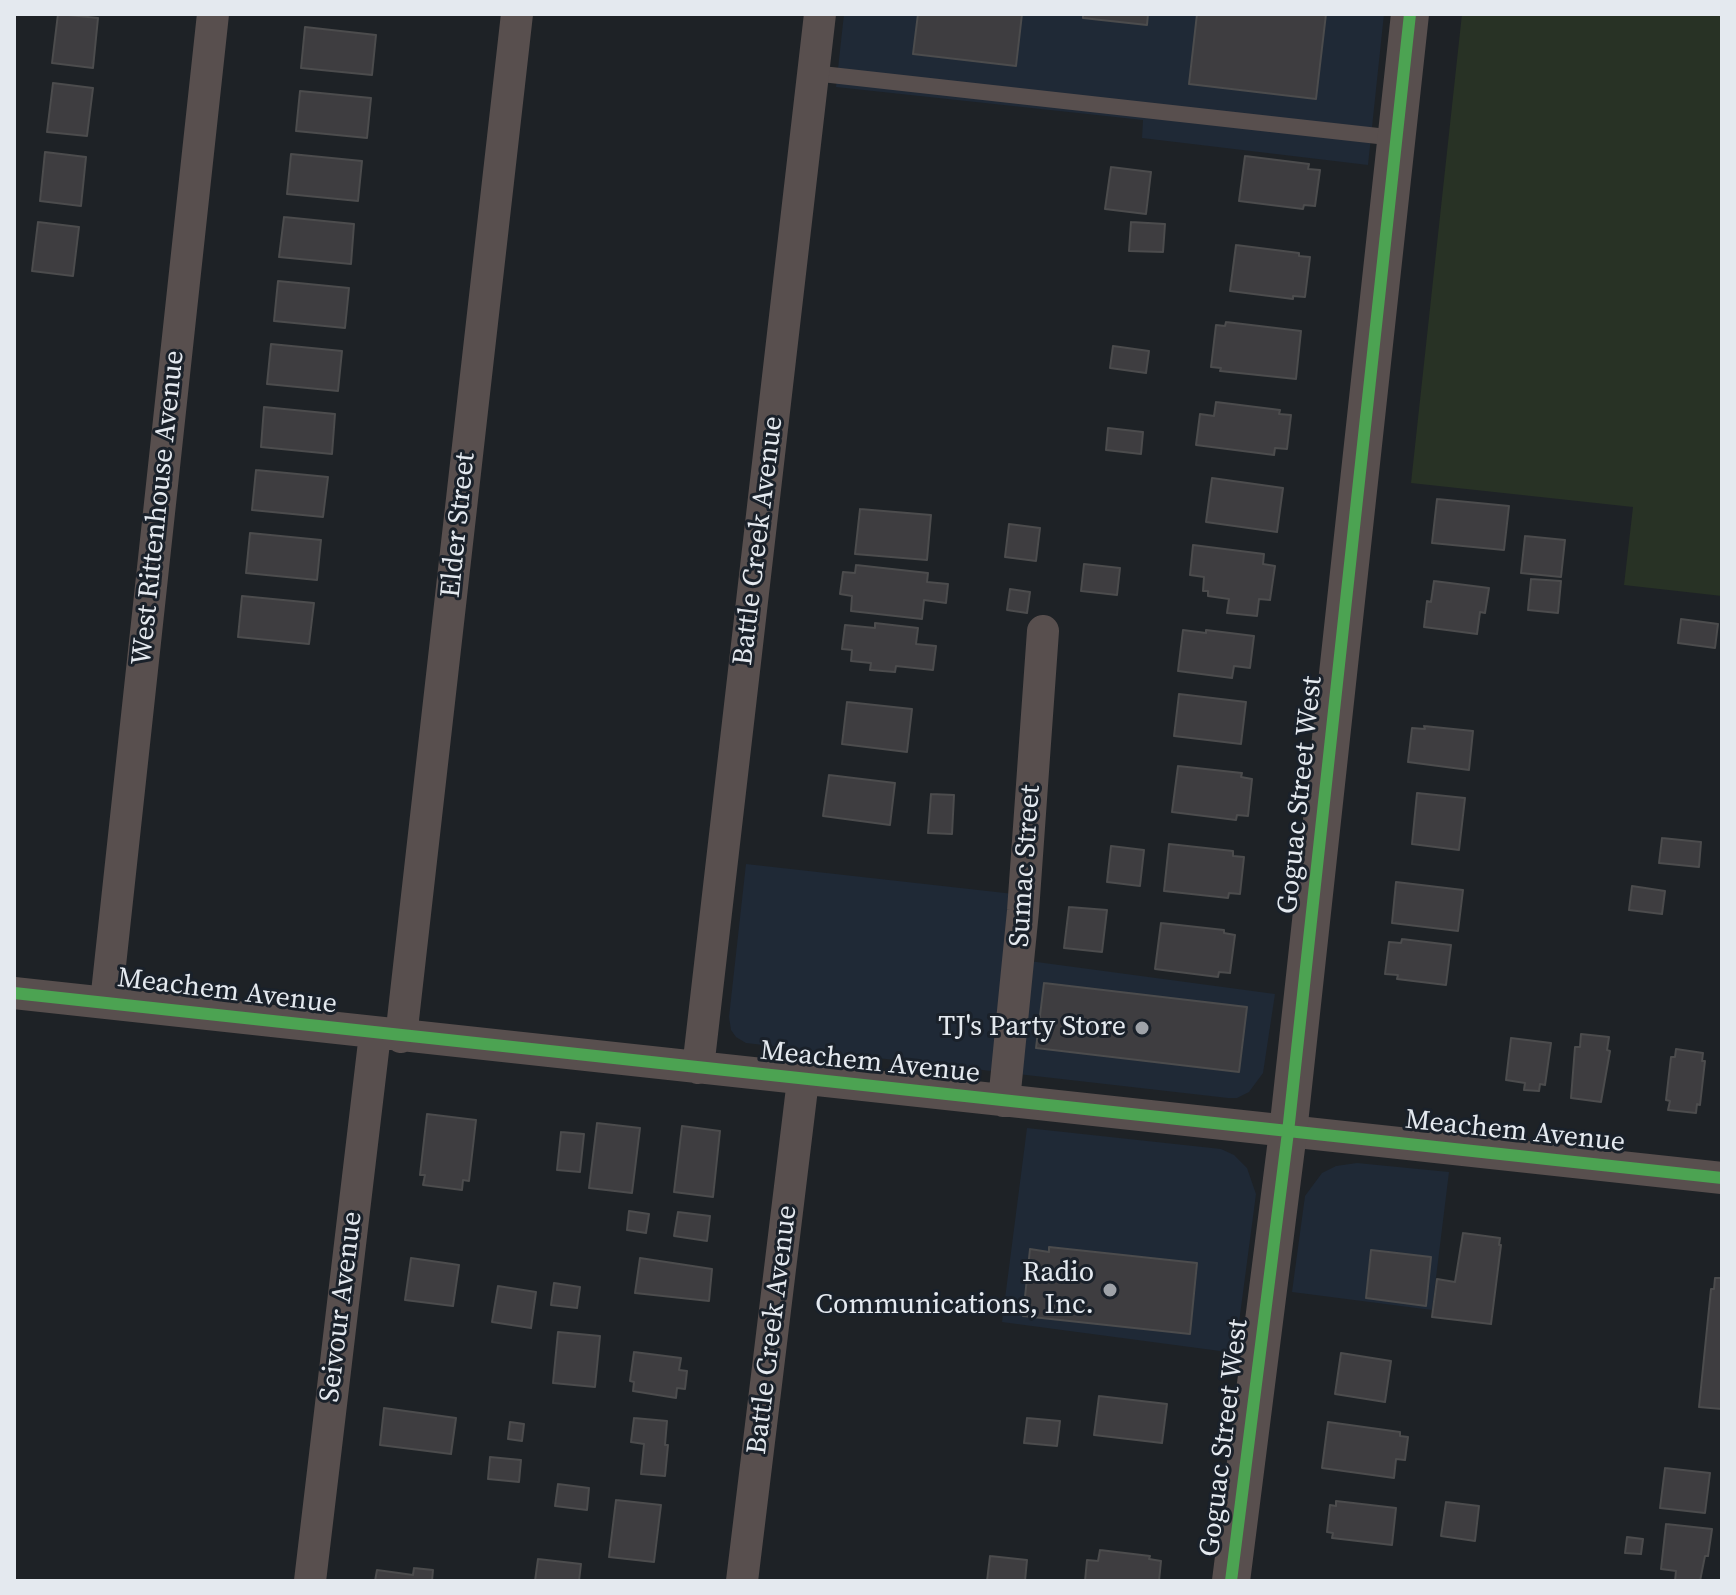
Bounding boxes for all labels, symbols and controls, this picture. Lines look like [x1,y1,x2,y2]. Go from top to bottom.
street label: West Rittenhouse Avenue [126,349,192,667]
street label: Battle Creek Avenue [727,415,791,667]
street label: Elder Street [435,451,483,599]
street label: Goguac Street West [1272,674,1330,916]
street label: Sumac Street [1004,784,1048,948]
street label: Meachem Avenue [115,962,339,1022]
place label: TJ's Party Store [938,1011,1126,1045]
marker: TJ's Party Store [1133,1019,1151,1037]
street label: Meachem Avenue [758,1035,982,1091]
street label: Meachem Avenue [1403,1104,1627,1160]
street label: Battle Creek Avenue [741,1204,805,1456]
street label: Seivour Avenue [314,1210,370,1404]
place label: Radio Communications, Inc. [815,1257,1094,1323]
marker: Radio Communications, Inc. [1101,1281,1119,1299]
street label: Goguac Street West [1194,1317,1256,1559]

